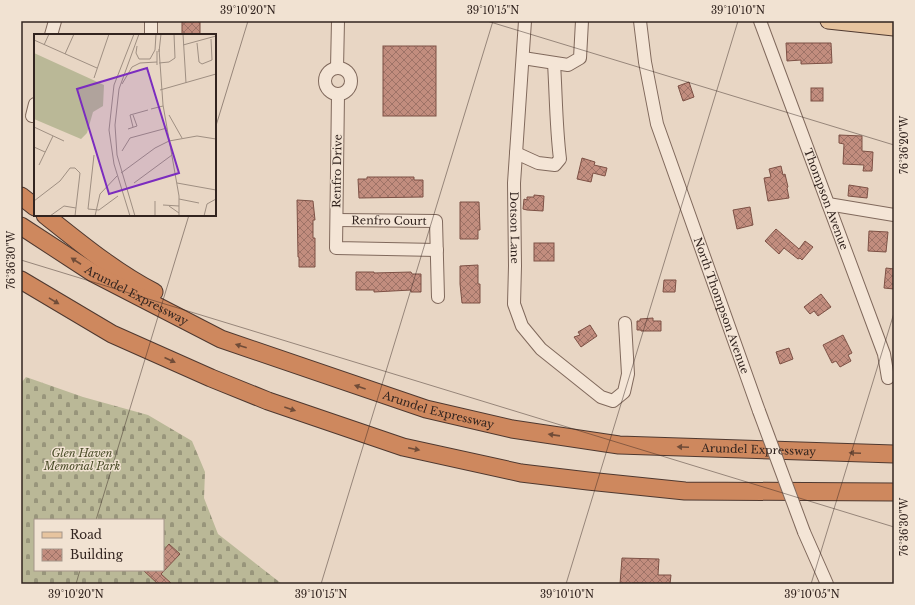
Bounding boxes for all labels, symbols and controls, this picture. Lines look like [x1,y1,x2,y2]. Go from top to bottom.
text: 39°10'20"N [220,4,276,17]
text: 39°10'15"N [467,4,519,17]
text: 39°10'10"N [711,4,765,17]
inset map [34,34,216,216]
text: 76°36'20"W [898,116,911,174]
street label: Renfro Drive [329,134,345,208]
street label: Thompson Avenue [801,146,852,252]
street label: Dotson Lane [507,191,522,264]
street label: Renfro Court [351,213,428,228]
text: 76°36'30"W [5,231,18,289]
street label: North Thompson Avenue [691,235,752,376]
one-way arrow [71,257,81,265]
street label: Arundel Expressway [81,262,191,328]
one-way arrow [48,297,60,304]
one-way arrow [235,343,247,349]
one-way arrow [164,357,175,363]
one-way arrow [354,384,366,390]
street label: Arundel Expressway [380,387,496,432]
one-way arrow [285,406,297,412]
one-way arrow [548,432,560,438]
street label: Arundel Expressway [700,441,817,458]
one-way arrow [676,444,689,450]
park label: Glen Haven Memorial Park [43,446,121,473]
one-way arrow [407,447,420,453]
one-way arrow [849,450,861,457]
text: 76°36'30"W [898,498,911,556]
legend [34,519,164,571]
text: Road [70,527,102,542]
text: Building [70,547,124,562]
text: 39°10'20"N [48,588,104,601]
text: 39°10'15"N [295,588,347,601]
text: 39°10'10"N [540,588,594,601]
text: 39°10'05"N [784,588,840,601]

